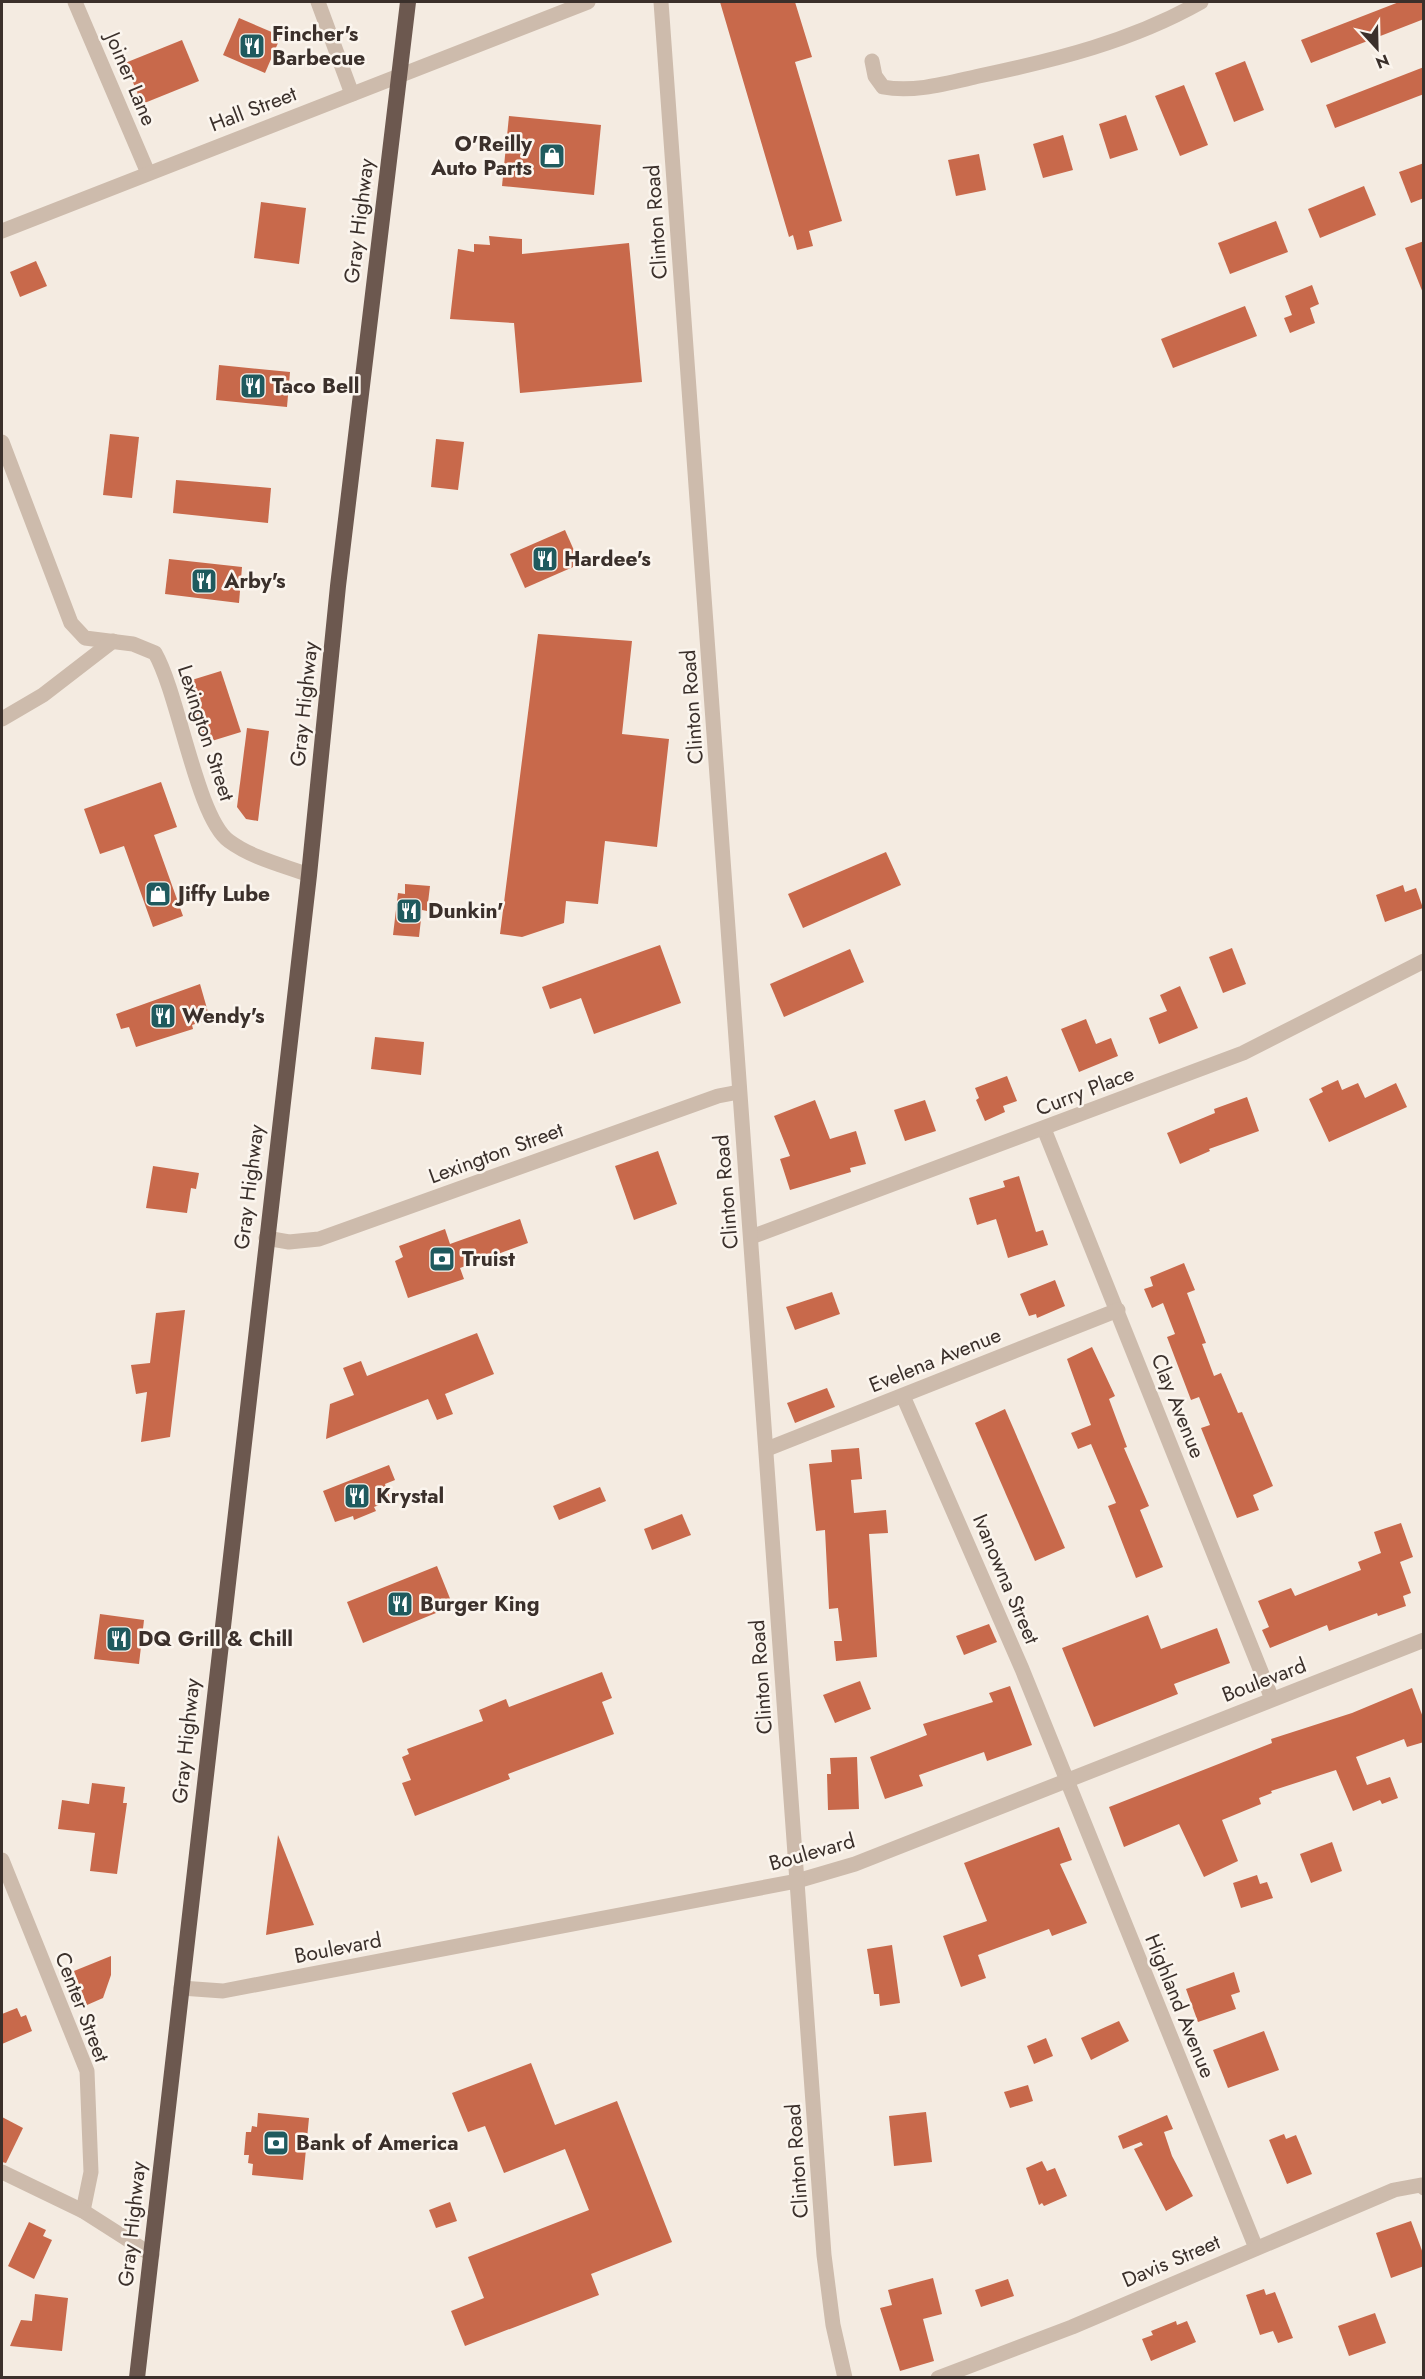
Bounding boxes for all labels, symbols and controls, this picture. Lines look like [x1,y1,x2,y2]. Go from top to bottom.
north arrow [1347,18,1407,78]
place label: Fincher's Barbecue [272,19,365,73]
street label: Joiner Lane [97,25,164,130]
restaurant icon: Fincher's Barbecue [237,31,267,61]
text: N [1372,48,1393,74]
street label: Hall Street [205,79,301,139]
place label: O'Reilly Auto Parts [430,129,533,183]
shop icon: O'Reilly Auto Parts [537,141,567,171]
street label: Gray Highway [336,156,382,285]
street label: Clinton Road [637,164,675,280]
restaurant icon: Taco Bell [238,371,268,401]
place label: Taco Bell [272,371,359,401]
restaurant icon: Hardee's [530,544,560,574]
place label: Hardee's [564,544,651,574]
restaurant icon: Arby's [189,566,219,596]
place label: Arby's [223,566,286,596]
street label: Gray Highway [283,639,326,768]
street label: Clinton Road [673,649,711,765]
street label: Lexington Street [170,661,242,805]
shop icon: Jiffy Lube [143,879,173,909]
place label: Jiffy Lube [174,879,270,909]
restaurant icon: Dunkin' [394,896,424,926]
place label: Dunkin' [428,896,503,926]
restaurant icon: Wendy's [148,1001,178,1031]
place label: Wendy's [182,1001,265,1031]
street label: Curry Place [1031,1058,1139,1124]
street label: Lexington Street [425,1115,567,1191]
street label: Gray Highway [226,1122,272,1251]
street label: Clinton Road [706,1133,746,1251]
bank icon: Truist [427,1244,457,1274]
place label: Truist [462,1244,515,1274]
street label: Evelena Avenue [865,1320,1006,1400]
street label: Clay Avenue [1143,1349,1213,1463]
restaurant icon: Krystal [342,1481,372,1511]
place label: Krystal [376,1481,444,1511]
street label: Ivanowna Street [965,1509,1047,1649]
restaurant icon: Burger King [385,1589,415,1619]
place label: Burger King [420,1589,539,1619]
street label: Clinton Road [742,1619,780,1735]
restaurant icon: DQ Grill & Chill [104,1624,134,1654]
place label: DQ Grill & Chill [138,1624,293,1654]
street label: Boulevard [1218,1650,1310,1710]
street label: Gray Highway [165,1676,208,1805]
street label: Boulevard [766,1825,858,1879]
street label: Boulevard [292,1925,384,1971]
street label: Highland Avenue [1137,1929,1223,2083]
street label: Center Street [47,1948,117,2066]
street label: Clinton Road [778,2103,816,2219]
bank icon: Bank of America [261,2128,291,2158]
place label: Bank of America [296,2128,458,2158]
street label: Gray Highway [111,2159,154,2288]
street label: Davis Street [1117,2227,1225,2295]

